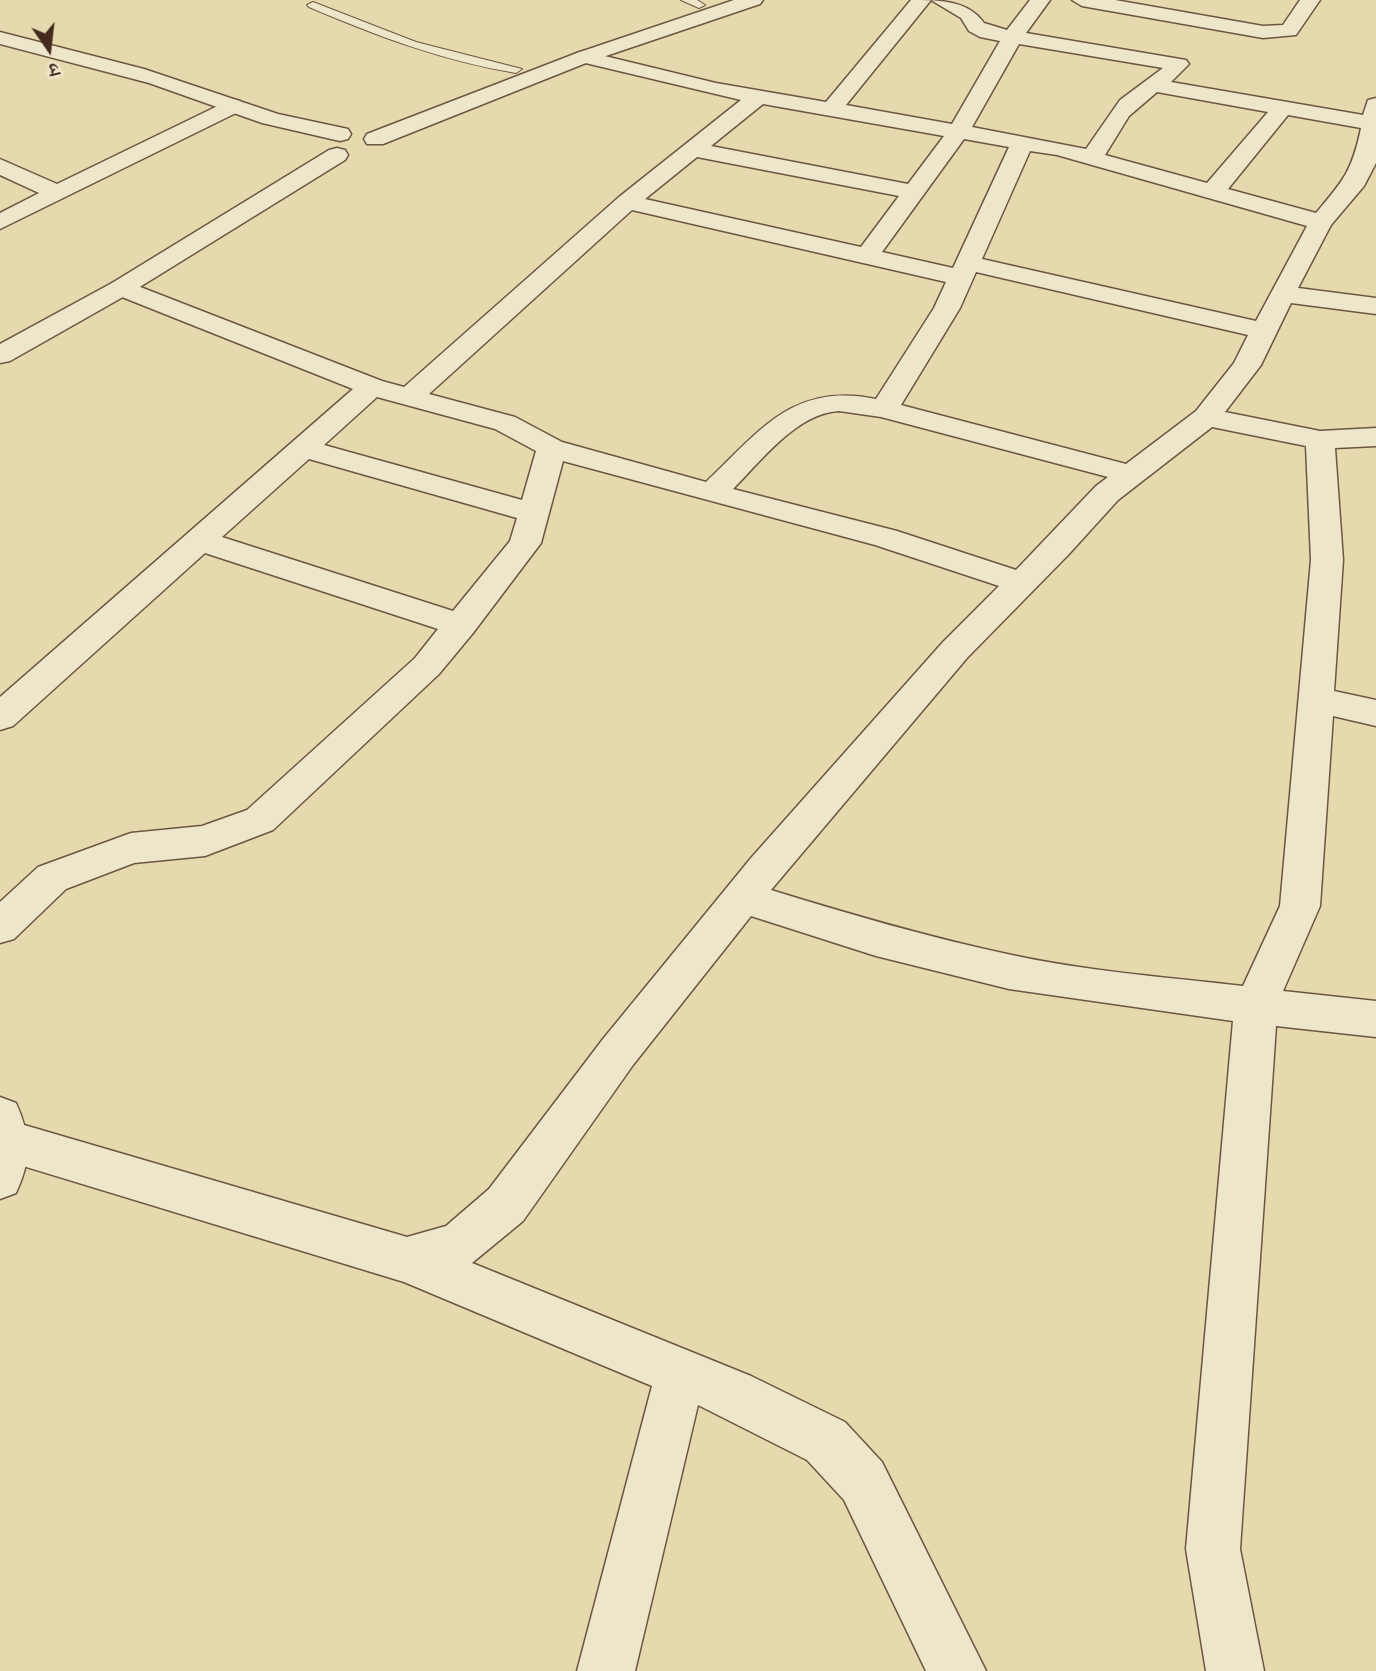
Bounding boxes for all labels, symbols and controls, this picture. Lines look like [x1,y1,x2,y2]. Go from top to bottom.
north arrow [14,14,84,84]
text: उ [46,56,62,83]

